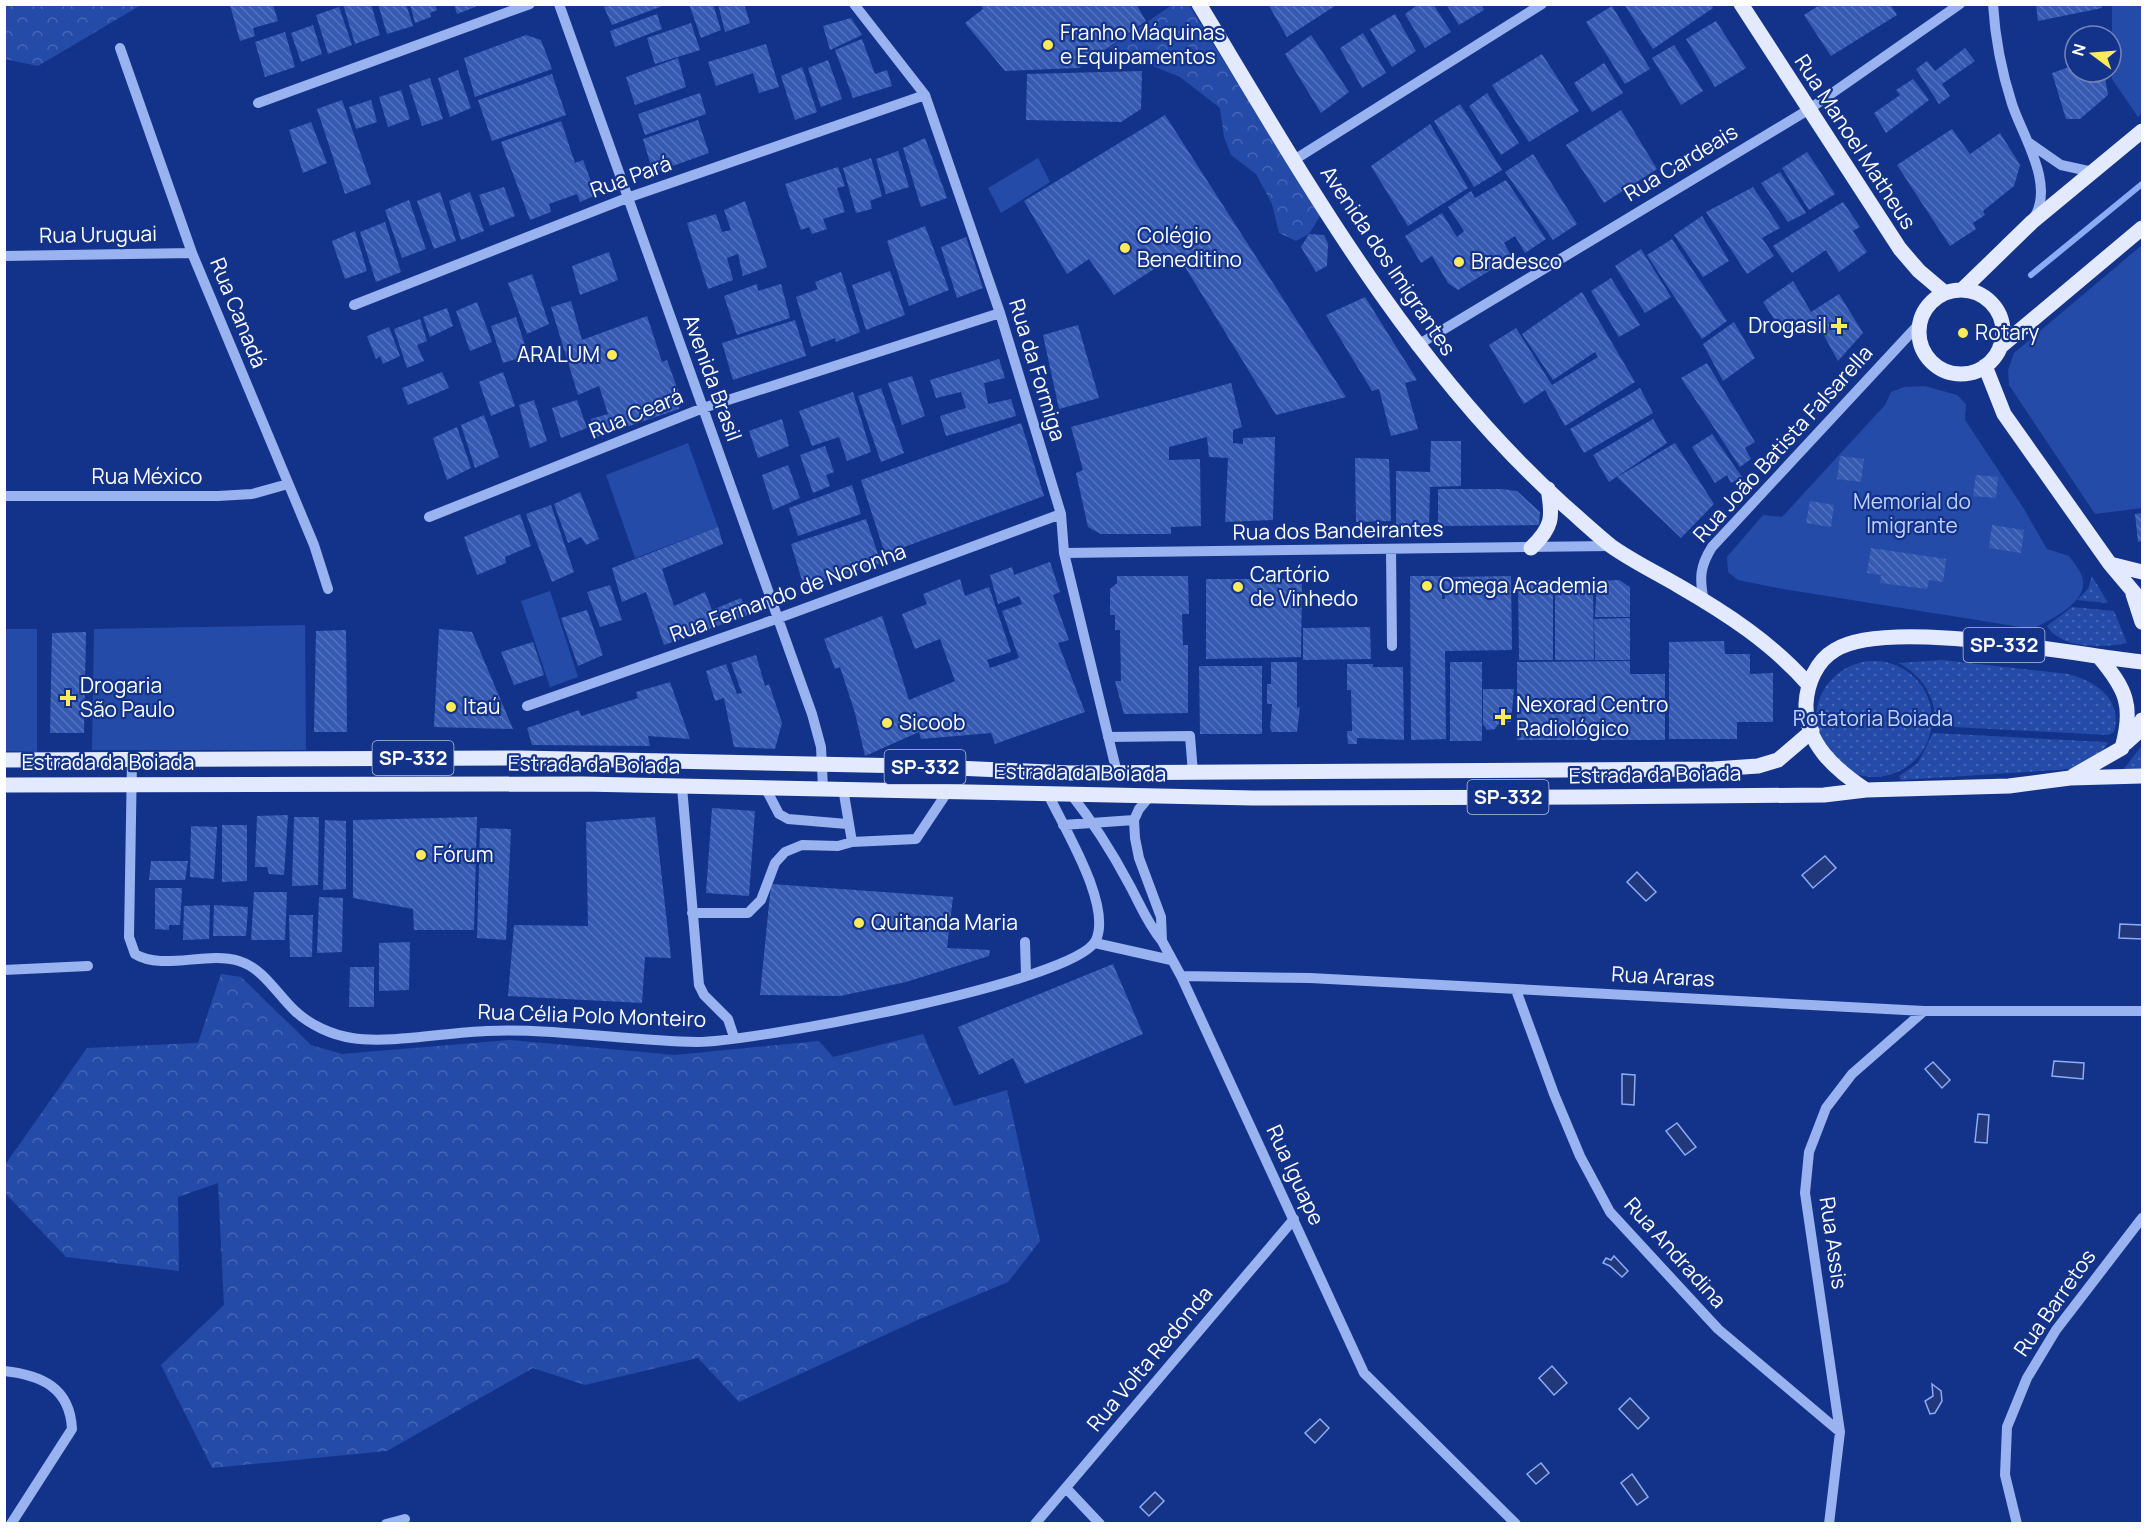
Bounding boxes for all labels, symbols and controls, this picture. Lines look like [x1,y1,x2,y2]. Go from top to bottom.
place label: Franho Máquinas e Equipamentos [1060,18,1225,70]
north arrow [2063,24,2123,84]
marker: Franho Máquinas e Equipamentos [1041,38,1055,52]
text: N [2066,41,2091,58]
street label: Rua Manoel Matheus [1789,49,1923,234]
street label: Rua Cardeais [1619,117,1742,207]
street label: Rua Pará [586,148,675,204]
street label: Avenida dos Imigrantes [1315,160,1463,361]
street label: Rua Uruguai [39,219,157,249]
place label: Colégio Beneditino [1137,221,1242,273]
marker: Colégio Beneditino [1118,241,1132,255]
place label: Bradesco [1471,247,1562,275]
street label: Rua Canadá [204,253,274,372]
marker: Bradesco [1452,255,1466,269]
street label: Rua da Formiga [1003,295,1073,444]
street label: Avenida Brasil [677,310,749,445]
place label: Drogasil [1748,311,1827,339]
place label: Rotary [1975,318,2039,346]
marker: Drogasil [1832,319,1846,333]
marker: Rotary [1956,326,1970,340]
street label: Rua João Batista Falsarella [1686,339,1878,548]
place label: ARALUM [517,340,600,368]
marker: ARALUM [605,348,619,362]
street label: Rua Ceará [584,382,687,445]
street label: Rua México [92,462,202,490]
park label: Memorial do Imigrante [1853,487,1971,539]
street label: Rua dos Bandeirantes [1232,514,1444,546]
street label: Rua Fernando de Noronha [666,536,910,648]
place label: Cartório de Vinhedo [1250,560,1358,612]
place label: Omega Academia [1439,571,1608,599]
marker: Omega Academia [1420,579,1434,593]
marker: Cartório de Vinhedo [1231,580,1245,594]
road number: SP-332 [1964,628,2044,662]
place label: Drogaria São Paulo [80,671,175,723]
place label: Nexorad Centro Radiológico [1516,690,1668,742]
marker: Drogaria São Paulo [61,691,75,705]
place label: Itaú [463,692,500,720]
marker: Itaú [444,700,458,714]
park label: Rotatoria Boiada [1793,704,1953,732]
place label: Sicoob [899,708,965,736]
marker: Nexorad Centro Radiológico [1494,708,1512,726]
marker: Sicoob [880,716,894,730]
road number: SP-332 [372,741,454,775]
street label: Estrada da Boiada [22,748,194,776]
street label: Estrada da Boiada [507,748,681,780]
road number: SP-332 [884,750,966,784]
street label: Estrada da Boiada [993,756,1167,788]
street label: Estrada da Boiada [1568,758,1742,790]
road number: SP-332 [1468,780,1549,814]
place label: Fórum [433,840,494,868]
marker: Fórum [414,848,428,862]
place label: Quitanda Maria [871,908,1018,936]
marker: Quitanda Maria [852,916,866,930]
street label: Rua Araras [1611,959,1715,993]
street label: Rua Célia Polo Monteiro [477,997,707,1033]
street label: Rua Iguape [1260,1120,1331,1229]
street label: Rua Andradina [1618,1191,1733,1314]
street label: Rua Assis [1814,1195,1854,1291]
street label: Rua Barretos [2007,1243,2101,1362]
street label: Rua Volta Redonda [1080,1280,1218,1437]

